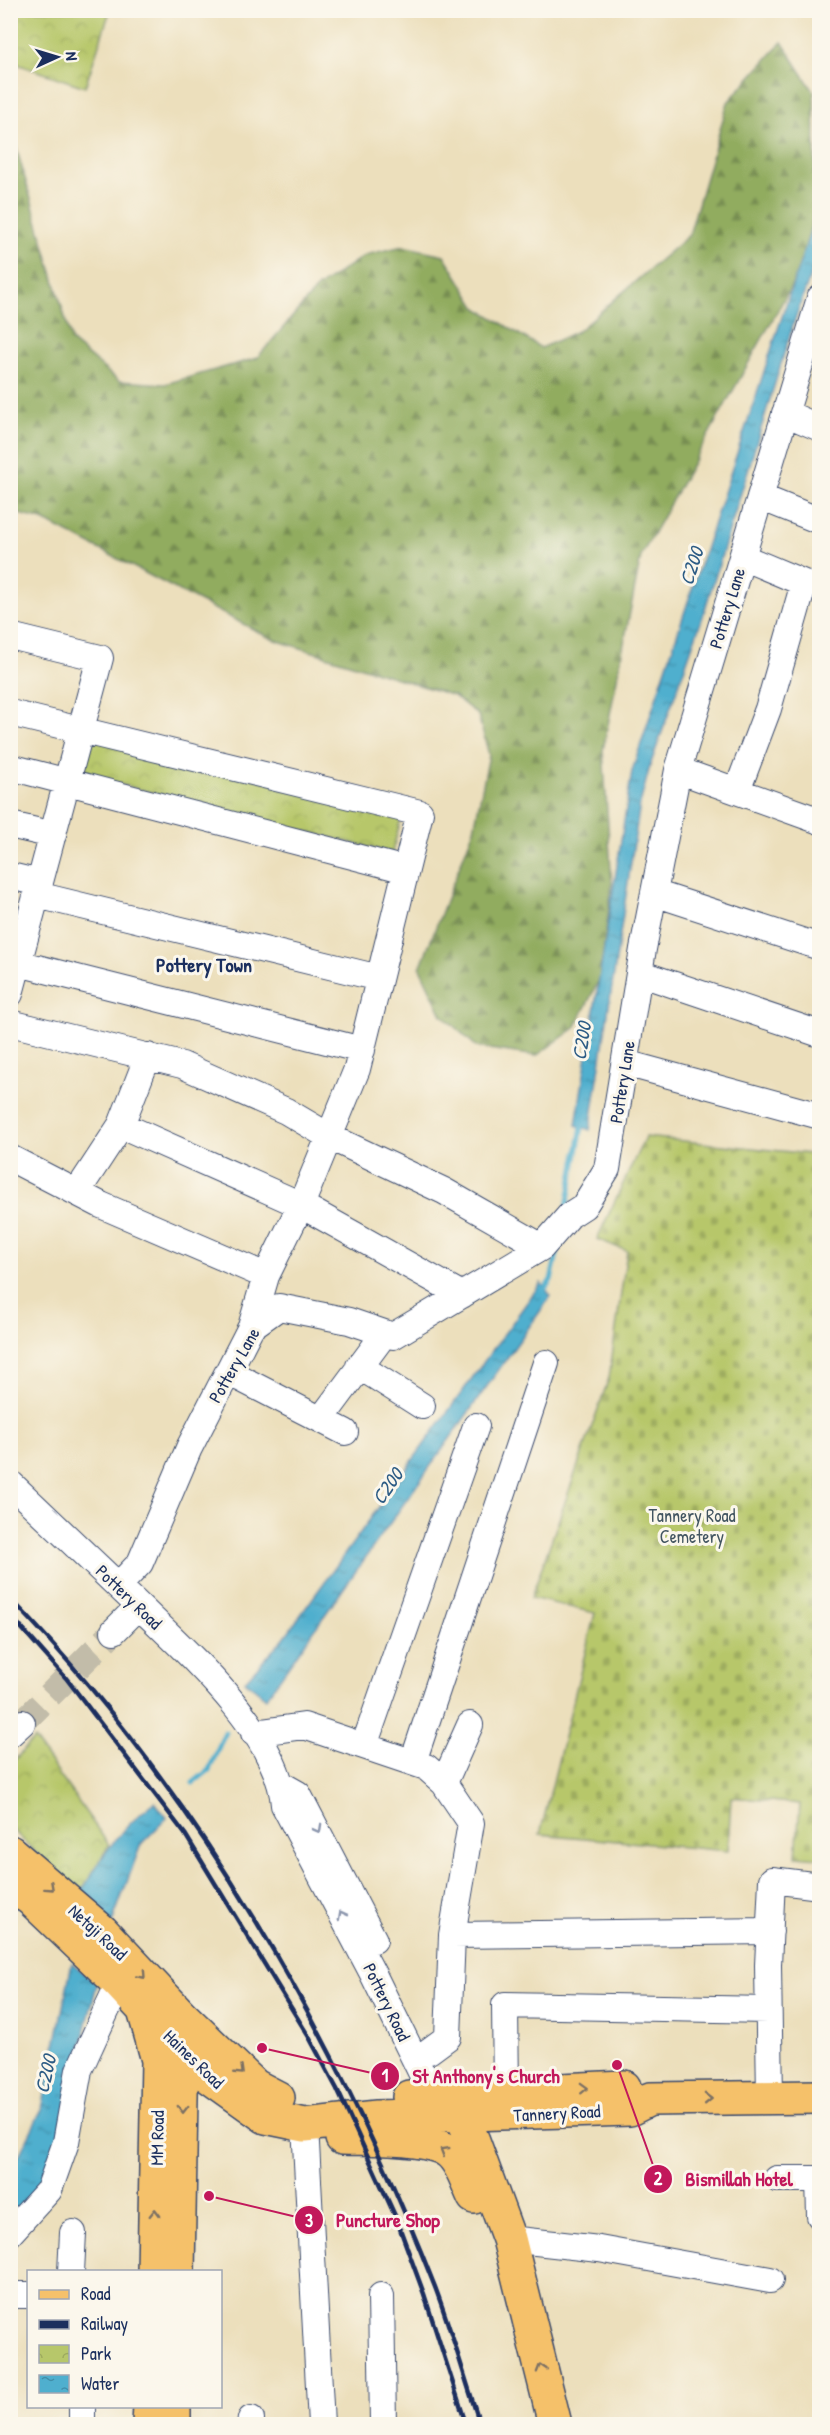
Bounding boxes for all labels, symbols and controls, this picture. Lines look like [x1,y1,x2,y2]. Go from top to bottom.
north arrow [27,27,87,87]
text: N [61,51,83,61]
water label: C200 [672,542,710,588]
street label: Pottery Lane [703,565,751,651]
district label: Pottery Town [156,951,252,979]
water label: C200 [565,1018,598,1062]
street label: Pottery Lane [603,1039,641,1125]
street label: Pottery Lane [202,1323,266,1407]
water label: C200 [365,1461,410,1509]
park label: Tannery Road Cemetery [648,1503,736,1549]
street label: Pottery Road [90,1559,168,1635]
one-way arrow [311,1823,322,1833]
one-way arrow [43,1880,54,1891]
street label: Netaji Road [63,1898,133,1966]
one-way arrow [338,1911,349,1921]
street label: Pottery Road [357,1959,417,2045]
one-way arrow [135,1968,146,1978]
street label: Haines Road [158,2024,230,2094]
water label: C200 [28,2050,63,2096]
callout: St Anthony's Church [370,2057,571,2095]
text: St Anthony's Church [412,2062,560,2090]
text: 1 [382,2063,389,2088]
one-way arrow [233,2064,243,2075]
one-way arrow [580,2082,589,2095]
one-way arrow [704,2092,713,2105]
street label: Tannery Road [513,2098,601,2128]
one-way arrow [177,2104,189,2113]
street label: MM Road [144,2110,170,2166]
one-way arrow [440,2147,451,2158]
callout: Bismillah Hotel [643,2160,805,2198]
text: Bismillah Hotel [685,2165,793,2192]
text: 2 [654,2166,663,2191]
callout: Puncture Shop [294,2201,452,2239]
text: Puncture Shop [336,2206,440,2234]
text: 3 [305,2208,313,2233]
one-way arrow [149,2209,161,2218]
legend [27,2270,222,2408]
text: Road [81,2281,111,2306]
text: Railway [81,2311,128,2336]
text: Park [81,2341,112,2366]
one-way arrow [536,2363,548,2374]
text: Water [81,2371,119,2396]

